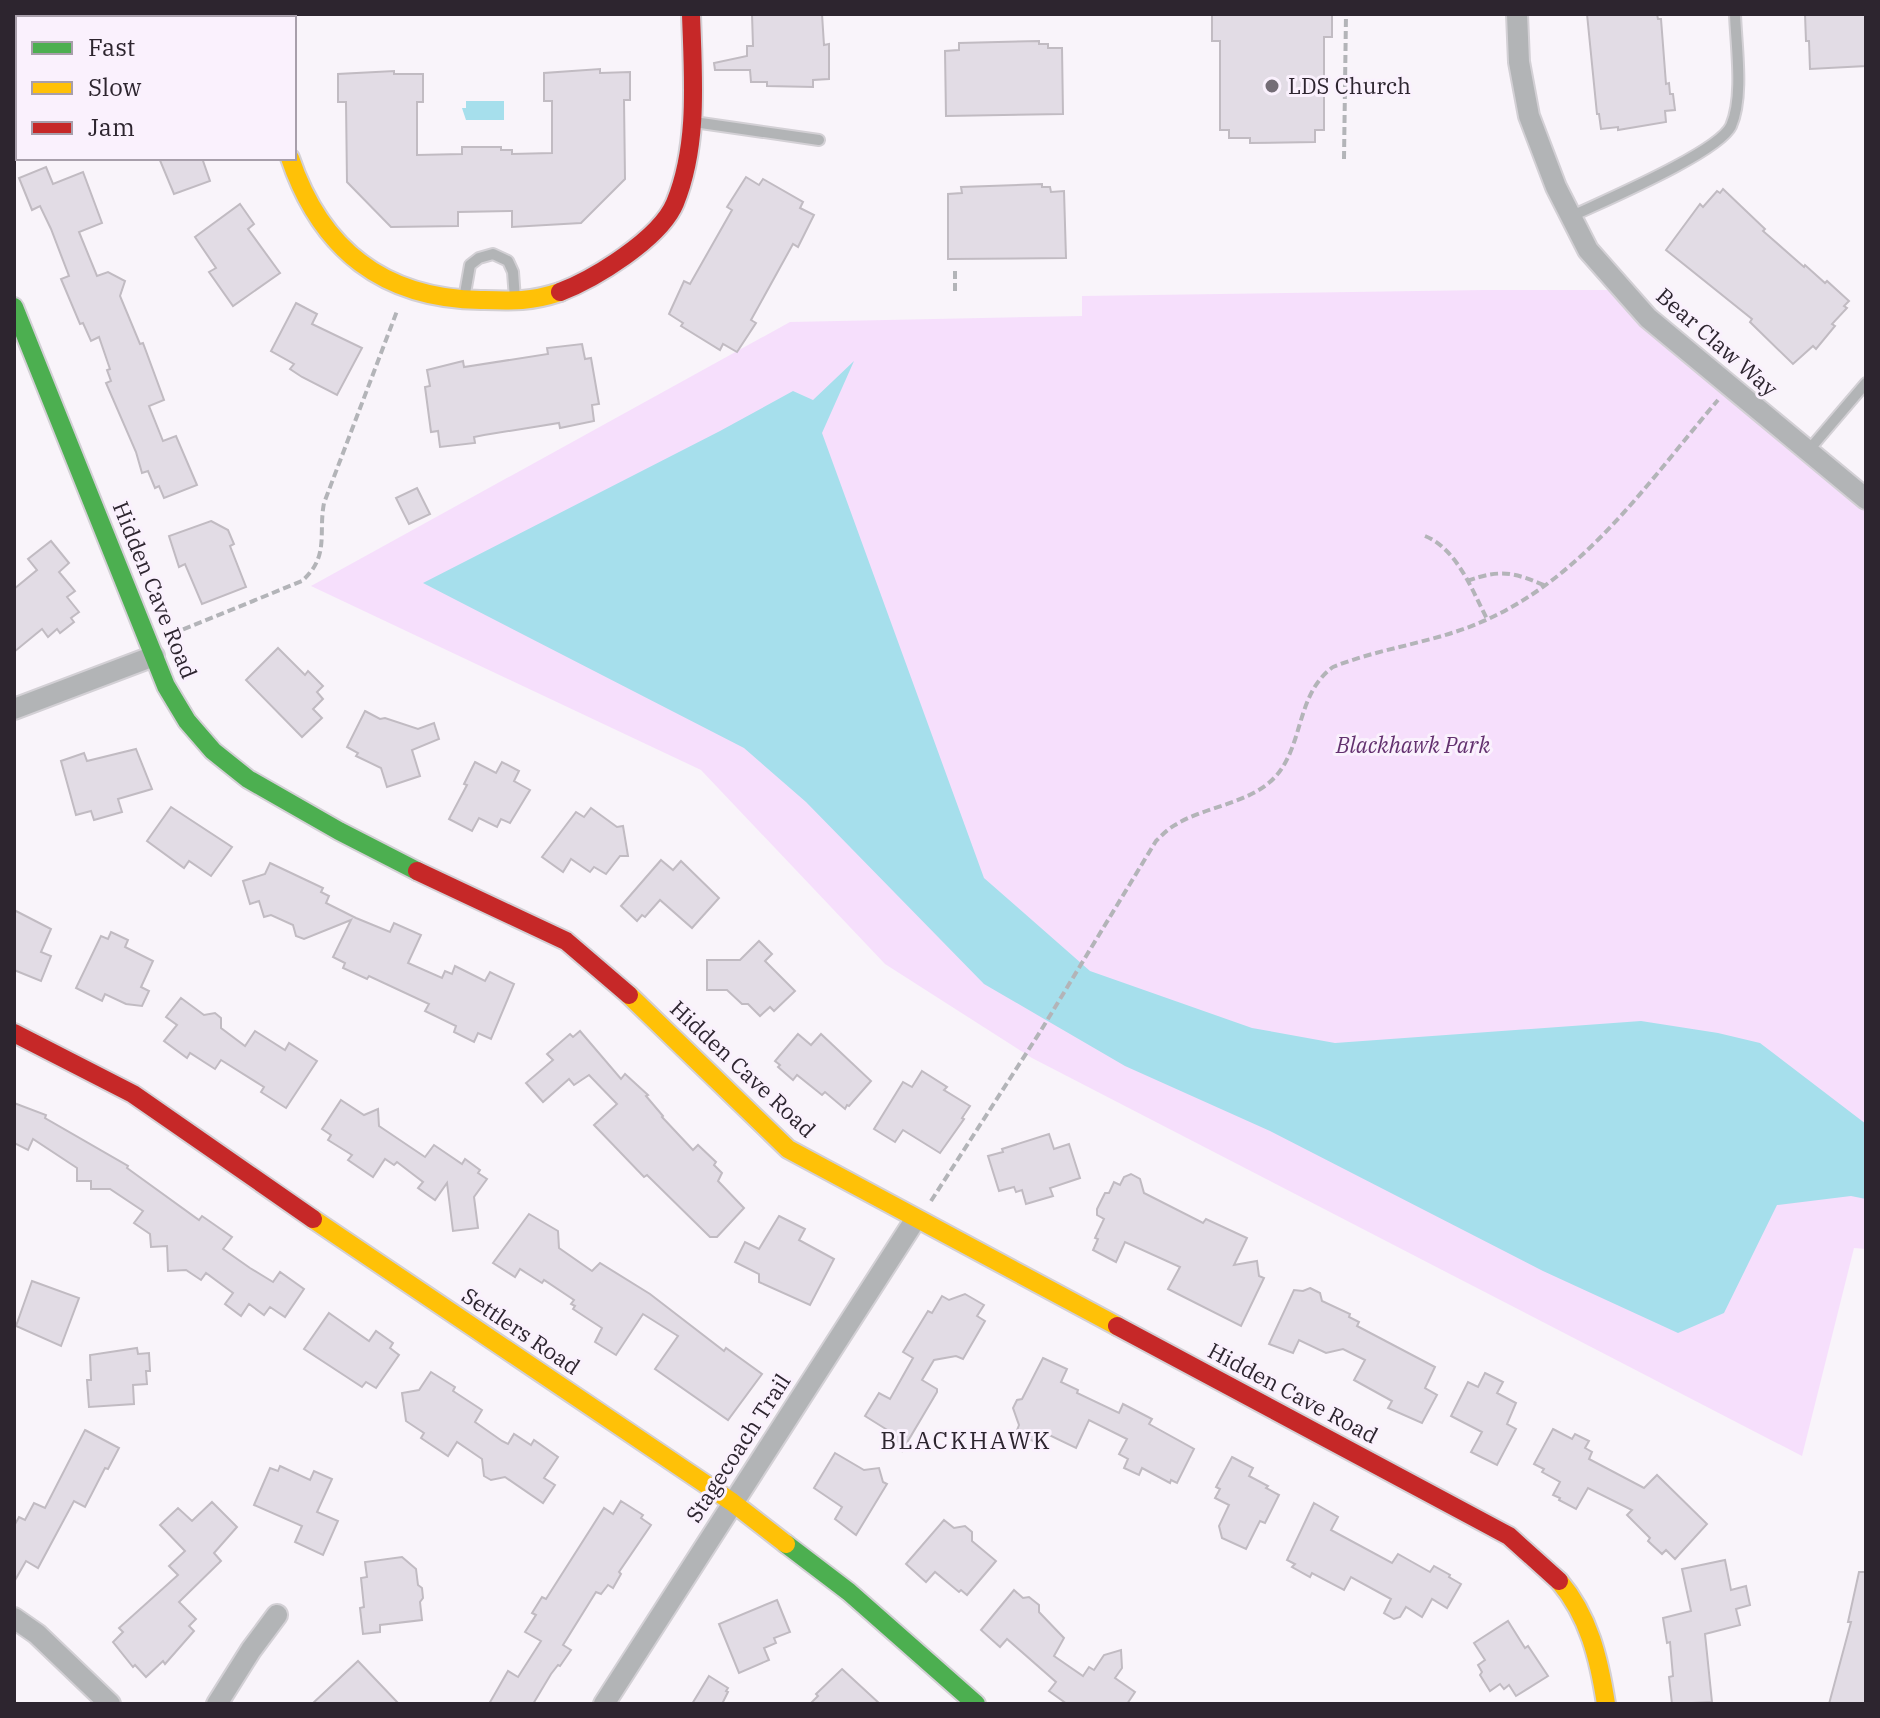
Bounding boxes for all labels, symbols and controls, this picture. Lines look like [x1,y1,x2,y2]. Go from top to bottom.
legend [16,16,296,160]
text: Fast [88,31,135,63]
text: Slow [88,71,142,103]
place label: LDS Church [1288,71,1411,100]
marker: LDS Church [1263,77,1281,95]
text: Jam [88,111,135,143]
street label: Bear Claw Way [1650,281,1784,403]
street label: Hidden Cave Road [107,497,204,683]
park label: Blackhawk Park [1335,730,1490,759]
street label: Hidden Cave Road [664,994,822,1144]
street label: Settlers Road [457,1280,586,1381]
street label: Hidden Cave Road [1203,1335,1383,1450]
street label: Stagecoach Trail [679,1368,796,1528]
district label: BLACKHAWK [880,1424,1052,1456]

